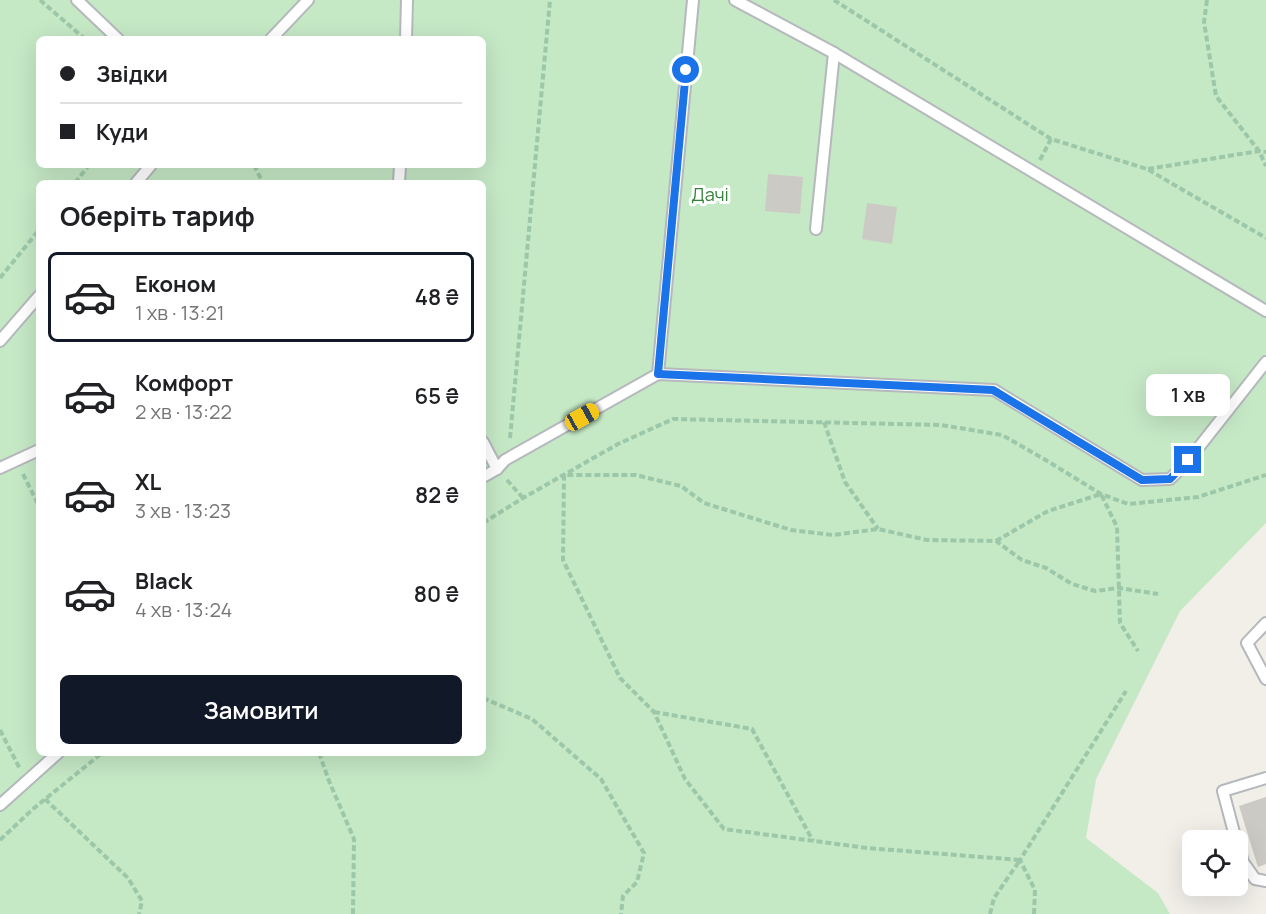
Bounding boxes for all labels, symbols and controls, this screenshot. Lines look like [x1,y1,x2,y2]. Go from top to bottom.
route start [672,56,699,83]
text: Звідки [96,59,168,89]
text: Куди [96,117,148,147]
park label: Дачі [691,182,729,206]
text: Оберіть тариф [60,197,255,234]
text: Економ [135,269,216,299]
icon: car [63,270,117,324]
text: 48 ₴ [415,282,459,312]
text: 1 хв · 13:21 [135,299,225,326]
text: Комфорт [135,368,233,398]
icon: car [63,369,117,423]
callout: 1 хв [1146,373,1230,415]
text: 65 ₴ [415,381,459,411]
text: 1 хв [1171,381,1205,408]
text: 2 хв · 13:22 [135,398,232,425]
car [562,400,602,434]
route end [1174,446,1201,473]
text: XL [135,467,161,497]
icon: car [63,468,117,522]
text: 82 ₴ [415,480,459,510]
text: 3 хв · 13:23 [135,497,231,524]
text: Black [135,566,192,596]
icon: car [63,567,117,621]
text: 80 ₴ [414,579,459,609]
text: 4 хв · 13:24 [135,596,232,623]
button: Замовити [60,675,462,744]
map controls [1182,830,1248,896]
button: locate [1182,830,1248,896]

